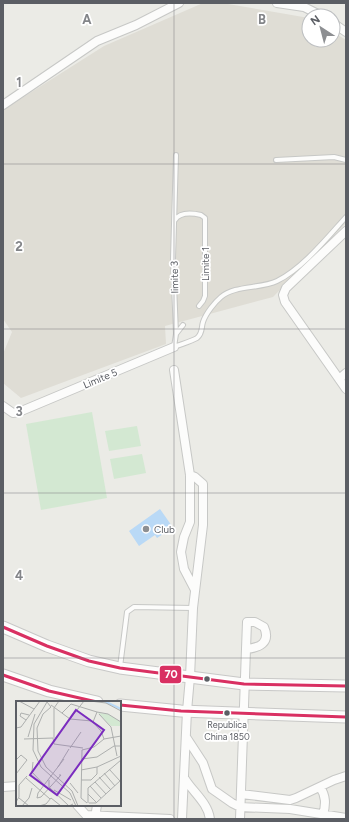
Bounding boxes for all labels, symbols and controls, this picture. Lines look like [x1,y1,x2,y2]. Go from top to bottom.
north arrow [301,8,341,48]
text: A [82,12,92,27]
text: B [258,12,266,27]
text: N [308,13,323,28]
text: 1 [16,75,22,90]
text: 2 [15,239,23,254]
street label: Limite 1 [199,247,212,281]
street label: limite 3 [168,261,181,293]
street label: Limite 5 [81,365,119,391]
text: 3 [15,404,23,419]
place label: Club [154,523,175,536]
marker: Club [141,524,151,534]
text: 4 [15,568,23,583]
line badge: 70 [159,665,182,684]
text: 70 [164,668,178,681]
unlabelled marker [202,674,212,684]
inset map [16,701,121,806]
marker: Republica China 1850 [222,708,232,718]
place label: Republica China 1850 [204,719,250,742]

